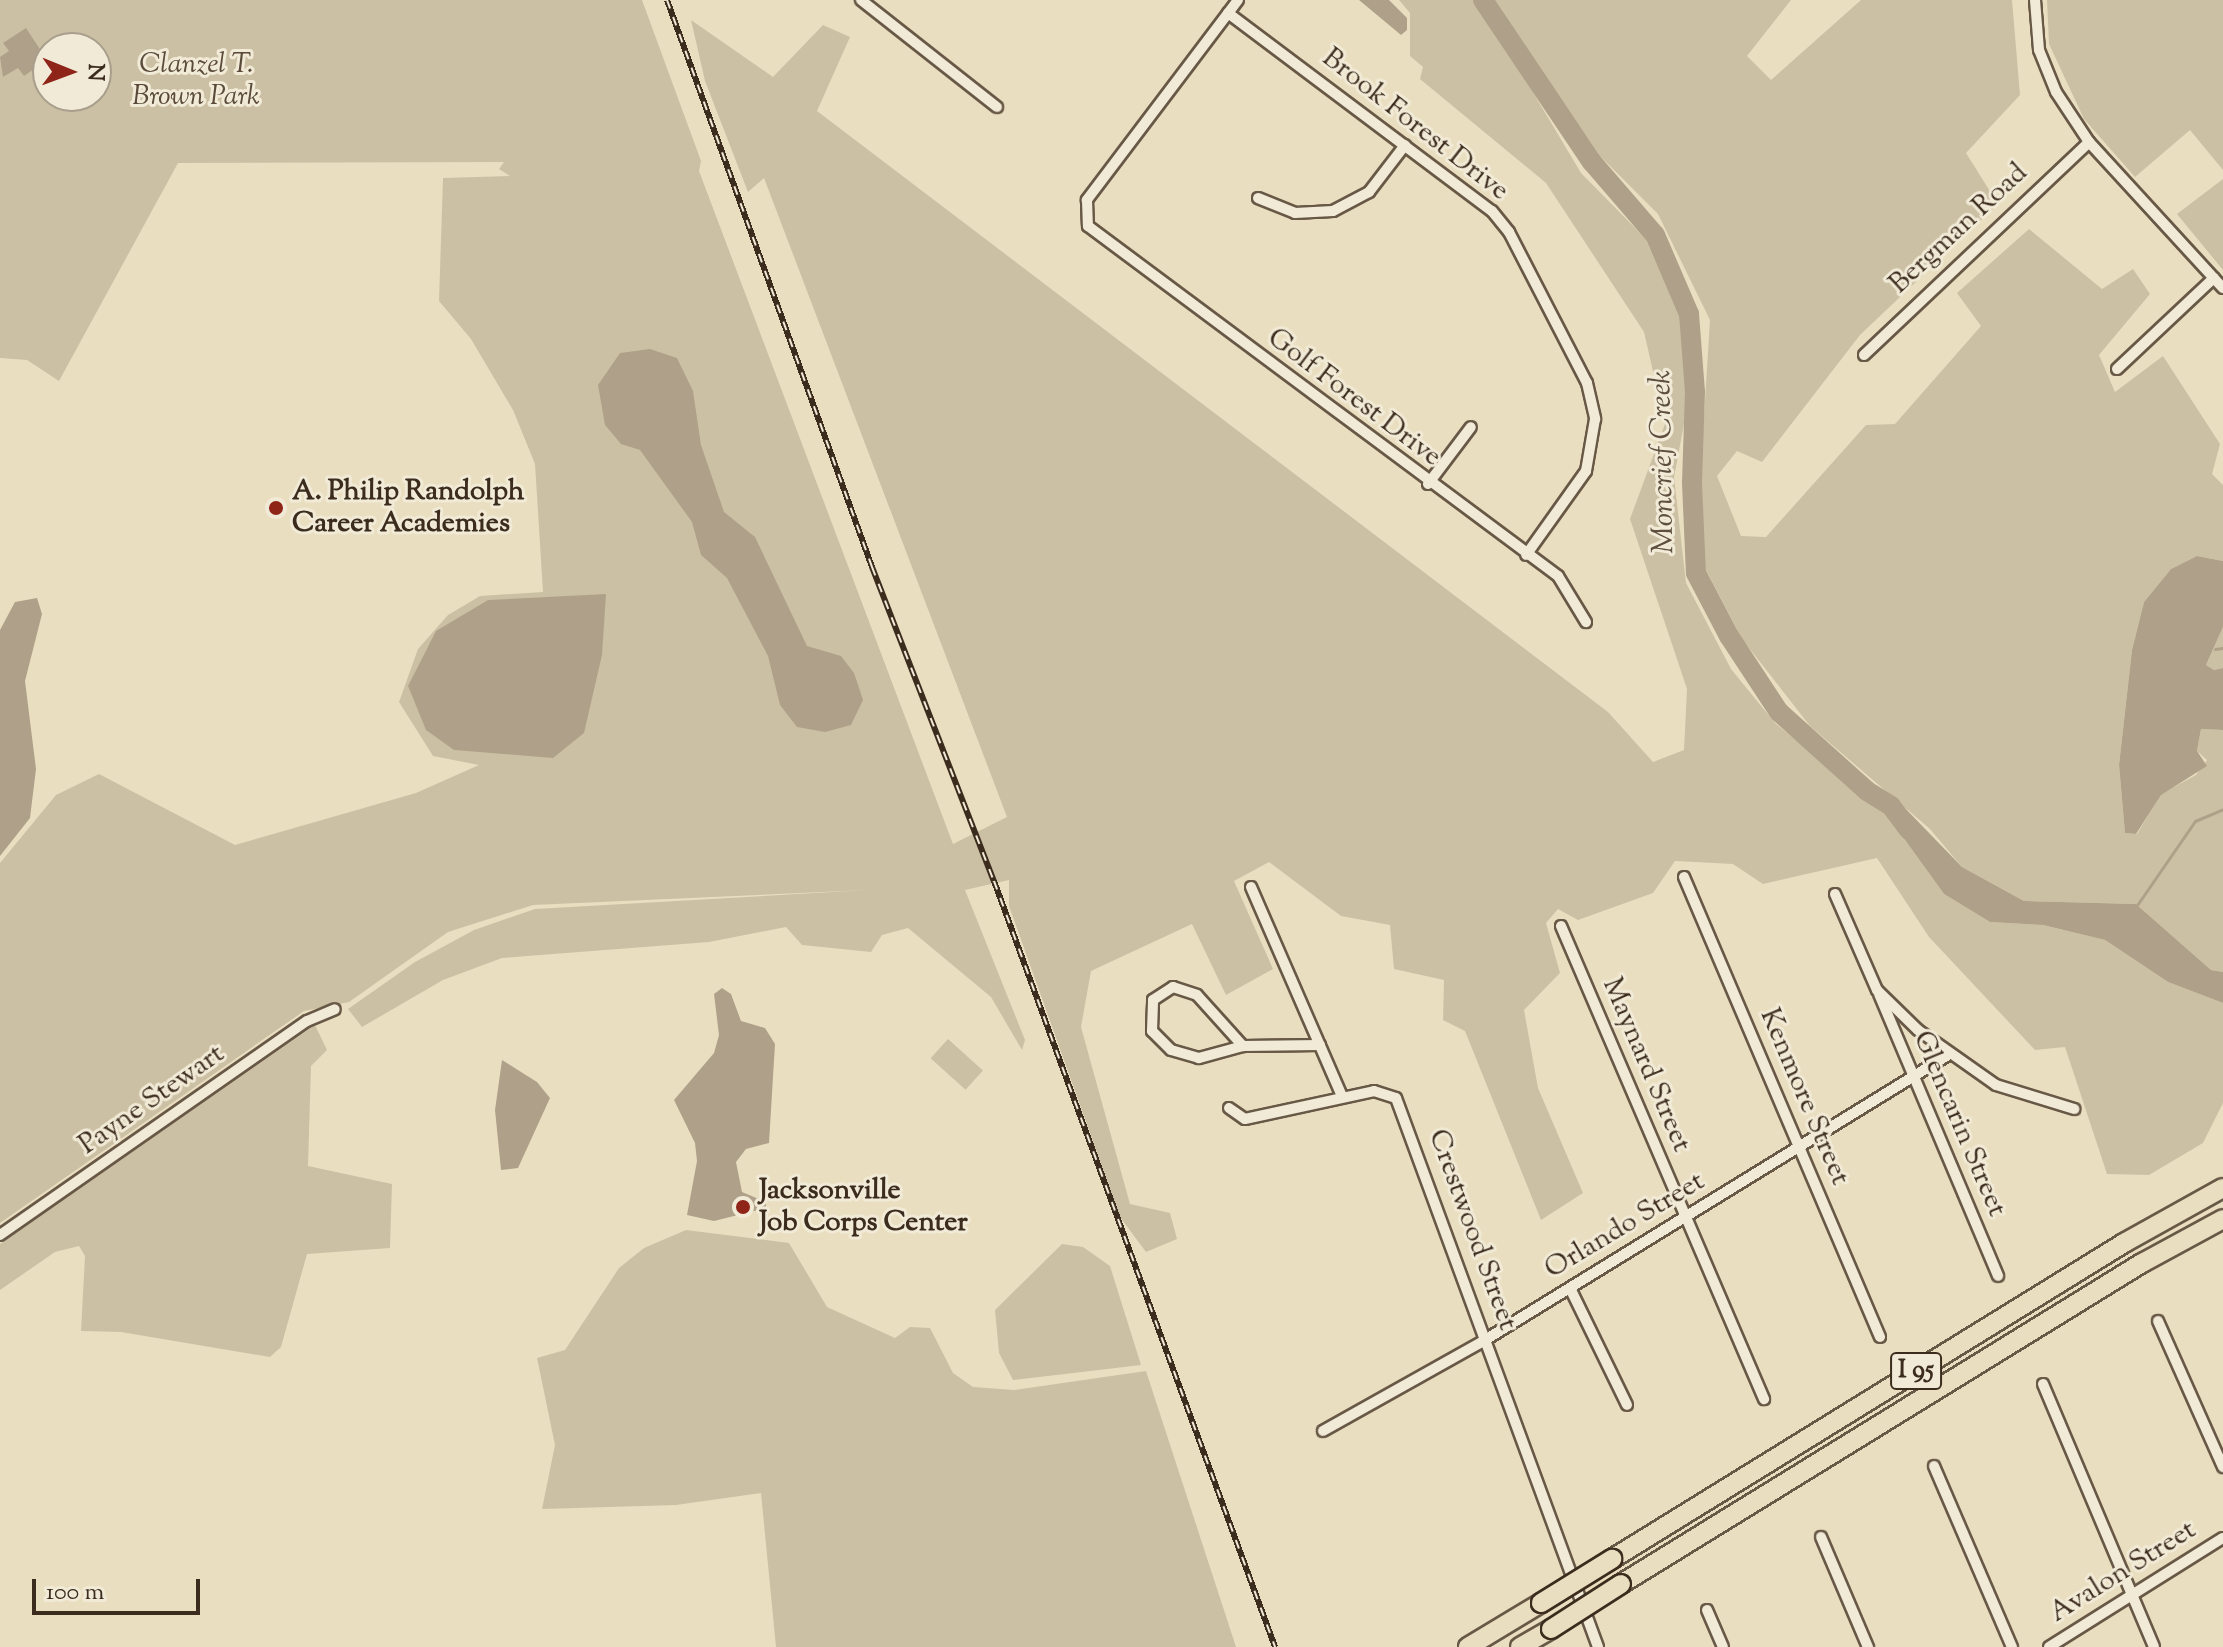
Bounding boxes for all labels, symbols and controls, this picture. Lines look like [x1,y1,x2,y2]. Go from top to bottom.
north arrow [32,32,112,112]
street label: Brook Forest Drive [1315,42,1515,208]
park label: Clanzel T. Brown Park [132,48,260,114]
text: N [78,63,110,81]
street label: Bergman Road [1883,157,2035,301]
street label: Golf Forest Drive [1260,322,1448,474]
water label: Moncrief Creek [1644,370,1684,554]
place label: A. Philip Randolph Career Academies [292,475,524,541]
marker: A. Philip Randolph Career Academies [267,499,285,517]
street label: Maynard Street [1594,973,1698,1157]
street label: Kenmore Street [1752,1004,1856,1190]
street label: Glencarin Street [1905,1026,2013,1222]
street label: Payne Stewart [73,1038,231,1162]
street label: Crestwood Street [1420,1125,1524,1335]
street label: Orlando Street [1539,1165,1711,1287]
place label: Jacksonville Job Corps Center [759,1174,968,1240]
marker: Jacksonville Job Corps Center [734,1198,752,1216]
road number: I 95 [1890,1349,1942,1393]
street label: Avalon Street [2044,1514,2202,1630]
scale bar [36,1563,204,1613]
text: 100 m [46,1576,104,1610]

